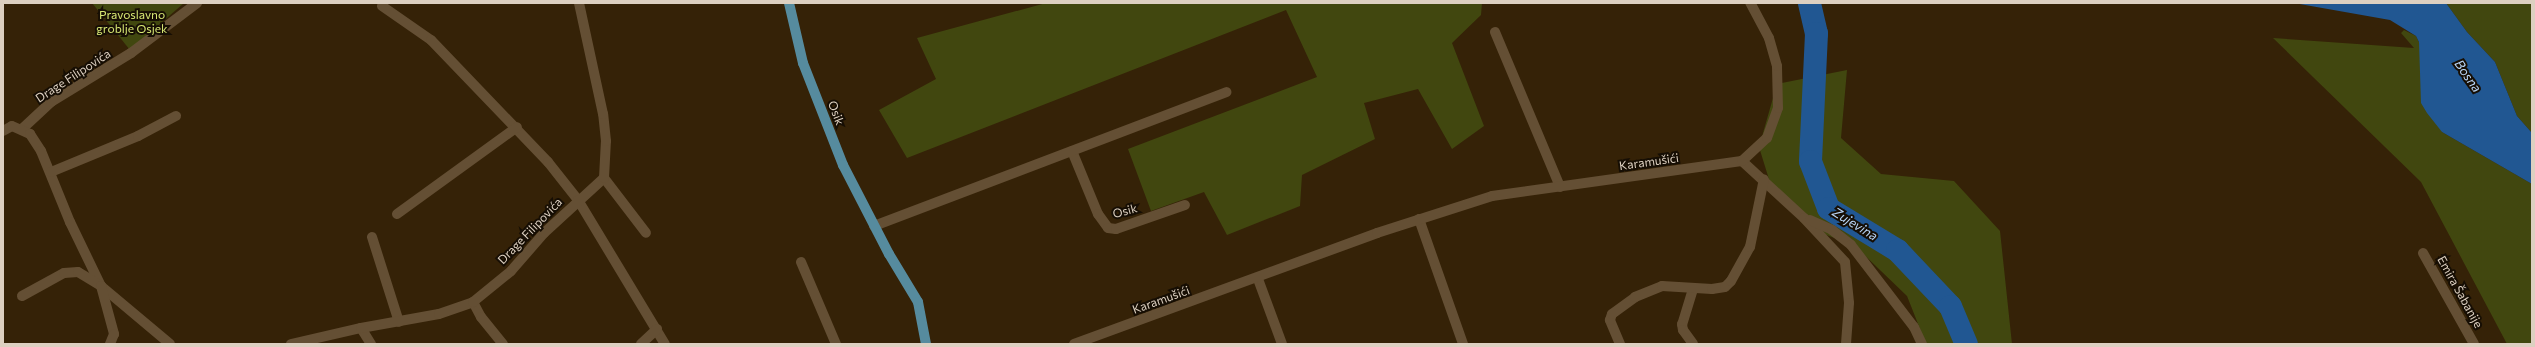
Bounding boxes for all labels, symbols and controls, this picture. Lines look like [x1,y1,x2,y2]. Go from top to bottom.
park label: Pravoslavno groblje Osjek [96,8,168,36]
street label: Drage Filipovića [33,46,113,106]
water label: Bosna [2451,57,2485,95]
street label: Osik [825,99,847,127]
street label: Karamušići [1618,151,1680,173]
street label: Drage Filipovića [495,195,565,267]
street label: Osik [1111,201,1139,221]
water label: Zujevina [1830,204,1880,244]
street label: Emira Šabanije [2434,254,2486,330]
street label: Karamušići [1130,283,1192,317]

